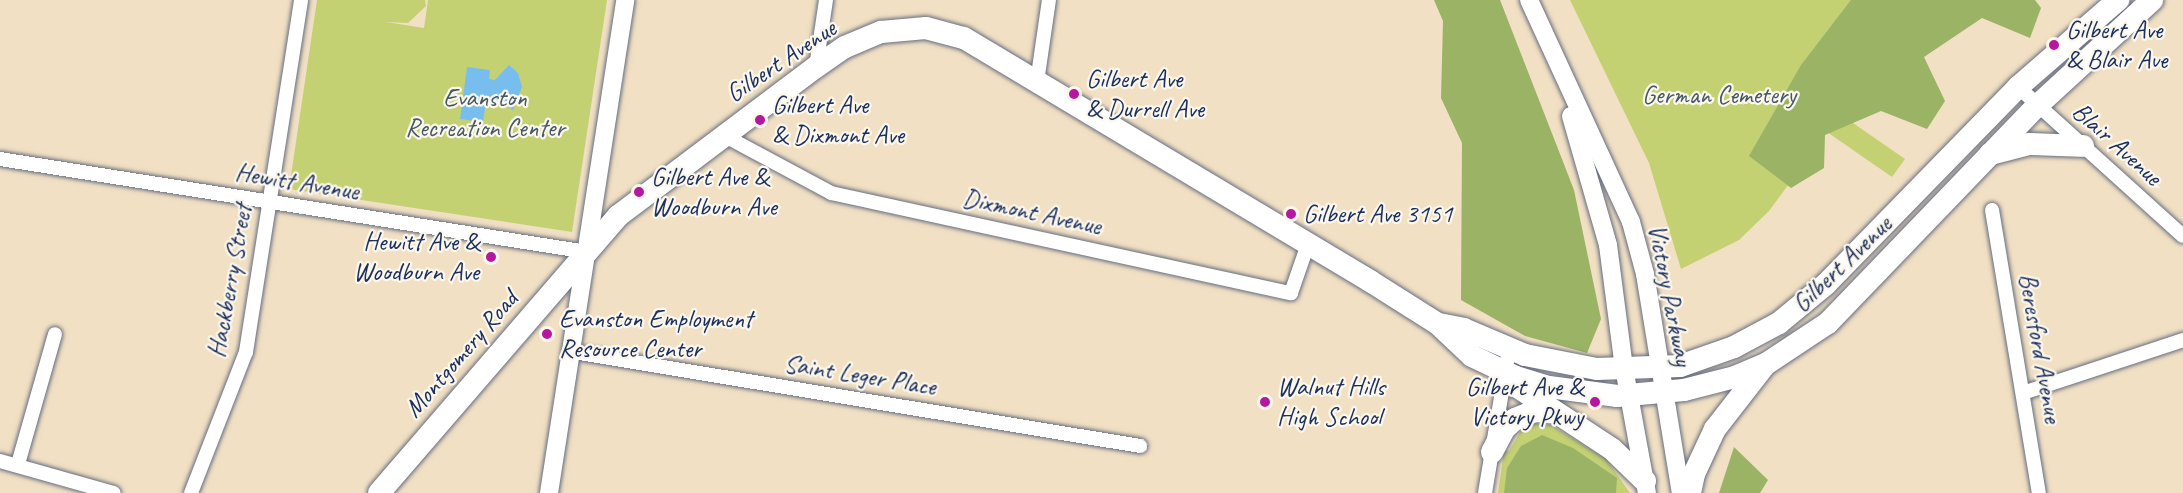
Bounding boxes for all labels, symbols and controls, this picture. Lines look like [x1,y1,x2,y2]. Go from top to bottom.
street label: Gilbert Avenue [720,13,842,109]
place label: Gilbert Ave & Blair Ave [2066,14,2167,76]
marker: Gilbert Ave & Blair Ave [2047,38,2061,52]
place label: Gilbert Ave & Durrell Ave [1086,63,1204,124]
park label: German Cemetery [1642,79,1796,111]
park label: Evanston Recreation Center [405,82,565,144]
marker: Gilbert Ave & Durrell Ave [1067,87,1081,101]
place label: Gilbert Ave & Dixmont Ave [772,89,904,150]
street label: Blair Avenue [2066,96,2168,192]
marker: Gilbert Ave & Dixmont Ave [753,113,767,127]
street label: Hewitt Avenue [233,157,361,207]
place label: Gilbert Ave & Woodburn Ave [651,161,777,222]
street label: Dixmont Avenue [960,182,1104,242]
marker: Gilbert Ave & Woodburn Ave [632,185,646,199]
place label: Gilbert Ave 3151 [1303,198,1452,230]
street label: Hackberry Street [201,202,259,360]
marker: Gilbert Ave 3151 [1284,207,1298,221]
street label: Gilbert Avenue [1786,209,1898,319]
street label: Victory Parkway [1641,222,1699,368]
place label: Hewitt Ave & Woodburn Ave [353,226,479,288]
marker: Hewitt Ave & Woodburn Ave [484,250,498,264]
street label: Beresford Avenue [2012,271,2068,425]
street label: Montgomery Road [398,284,524,424]
place label: Evanston Employment Resource Center [559,303,754,364]
marker: Evanston Employment Resource Center [540,327,554,341]
street label: Saint Leger Place [782,348,938,402]
place label: Walnut Hills High School [1277,371,1385,432]
place label: Gilbert Ave & Victory Pkwy [1466,371,1583,432]
marker: Walnut Hills High School [1258,395,1272,409]
marker: Gilbert Ave & Victory Pkwy [1588,395,1602,409]

